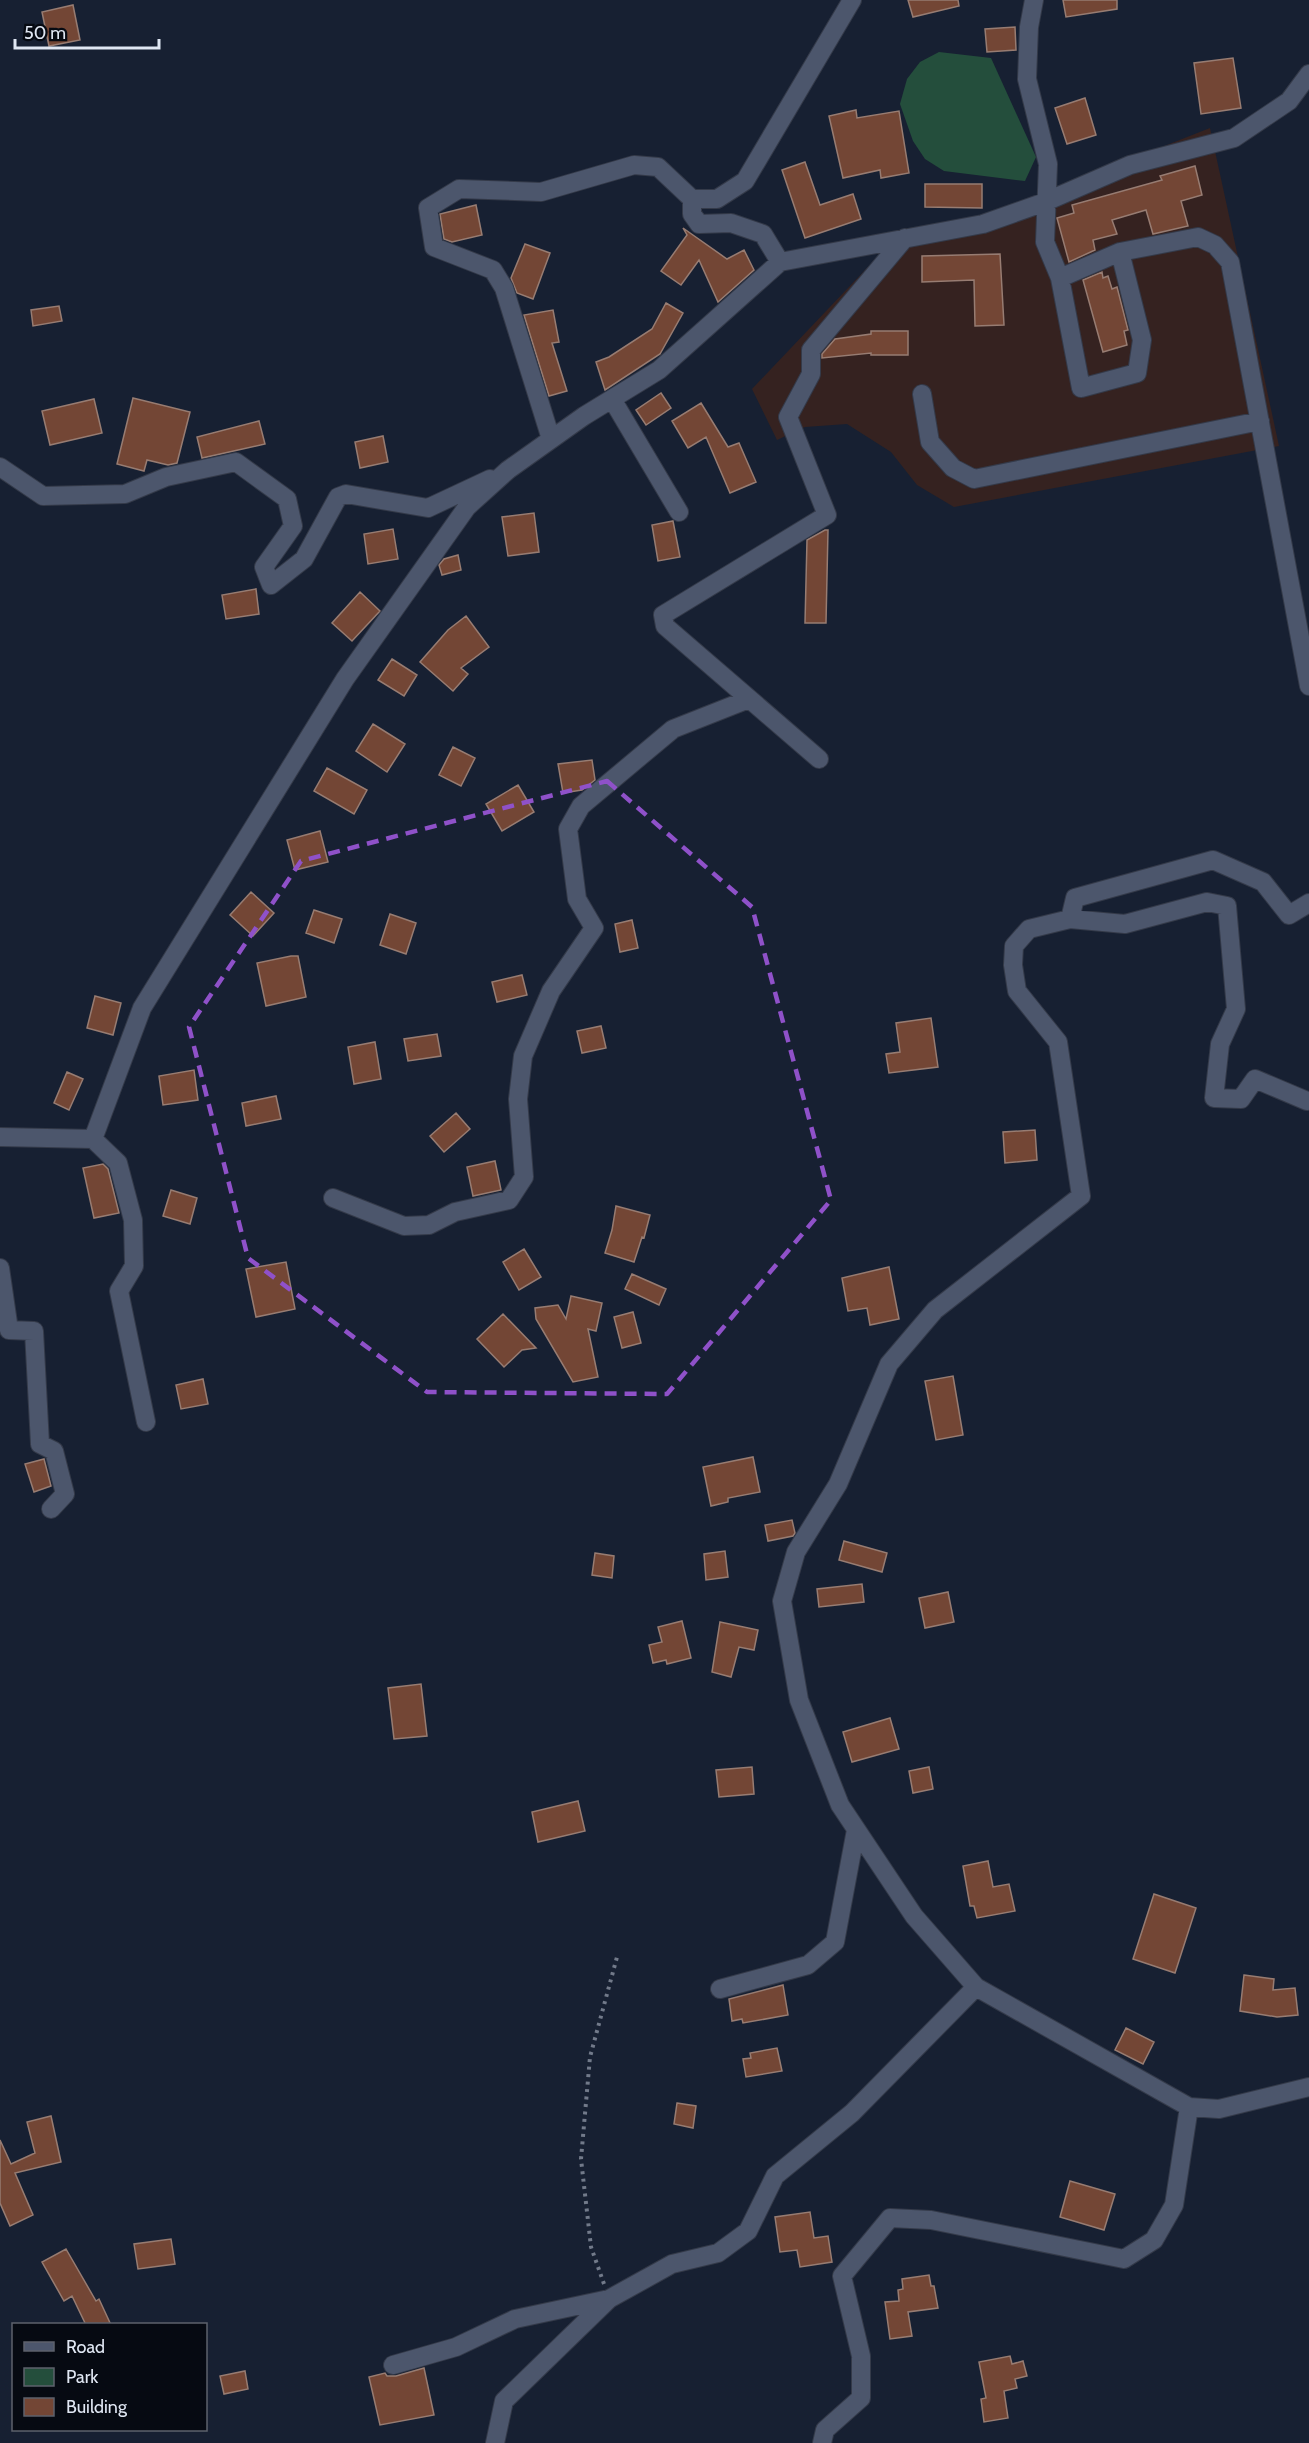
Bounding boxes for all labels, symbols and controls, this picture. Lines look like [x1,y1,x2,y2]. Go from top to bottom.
scale bar [15,12,159,50]
text: 50 m [24,22,66,44]
legend [12,2323,207,2431]
text: Road [66,2336,105,2358]
text: Park [66,2366,99,2388]
text: Building [66,2396,128,2418]

